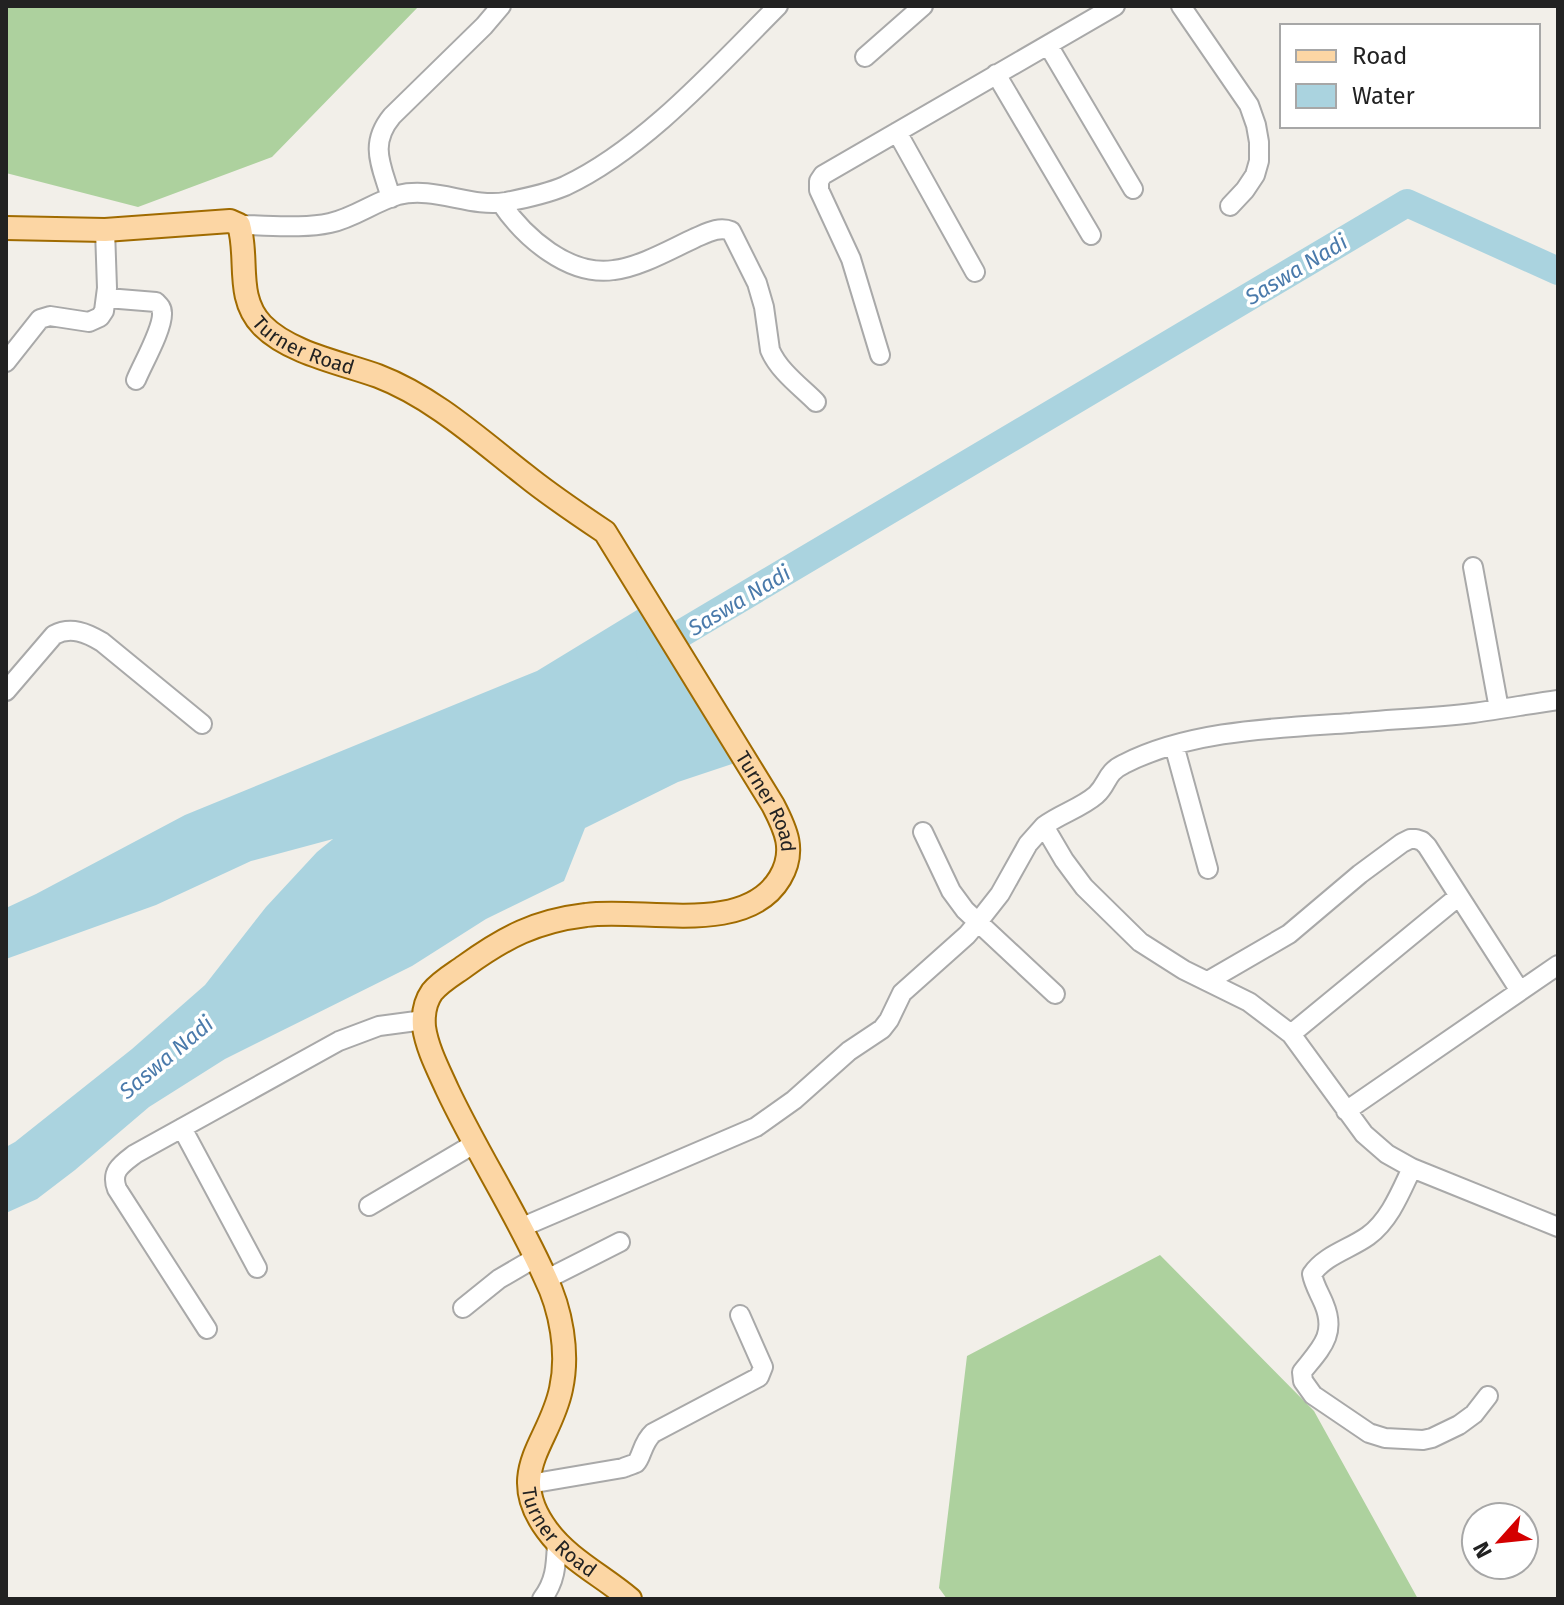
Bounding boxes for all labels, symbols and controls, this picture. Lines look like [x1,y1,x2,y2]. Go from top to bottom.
legend [1280,24,1540,128]
text: Road [1352,42,1407,70]
text: Water [1352,82,1416,110]
water label: Saswa Nadi [1239,228,1352,311]
street label: Turner Road [247,311,357,380]
water label: Saswa Nadi [682,559,795,642]
street label: Turner Road [731,747,801,853]
water label: Saswa Nadi [113,1010,219,1105]
street label: Turner Road [517,1486,601,1582]
north arrow [1460,1501,1540,1581]
text: N [1467,1537,1498,1562]

